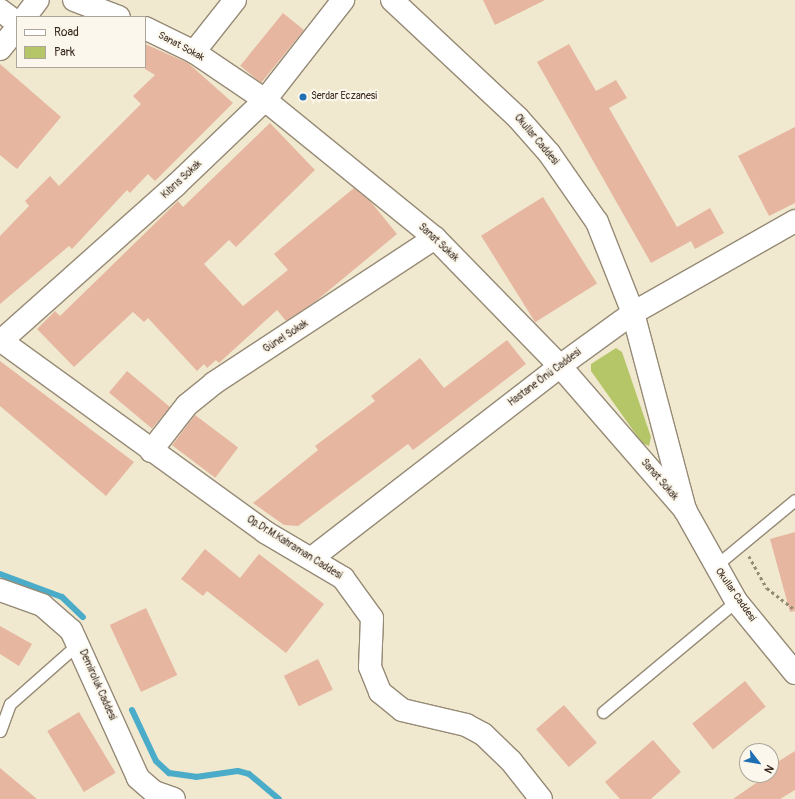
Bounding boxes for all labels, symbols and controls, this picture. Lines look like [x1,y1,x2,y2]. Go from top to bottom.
legend [16,16,146,68]
text: Road [54,25,79,40]
street label: Sanat Sokak [156,30,206,64]
text: Park [54,45,75,60]
place label: Serdar Eczanesi [311,91,377,103]
marker: Serdar Eczanesi [298,92,308,102]
street label: Okullar Caddesi [511,112,561,168]
street label: Kıbrıs Sokak [159,158,205,202]
street label: Sanat Sokak [415,221,461,265]
street label: Günel Sokak [261,318,311,356]
street label: Hastane Önü Caddesi [506,347,584,409]
street label: Sanat Sokak [638,457,680,503]
street label: Op.Dr.M.Kahraman Caddesi [244,514,344,582]
street label: Okullar Caddesi [712,566,758,624]
street label: Demiroluk Caddesi [76,648,118,722]
north arrow [739,743,779,783]
text: N [761,762,776,775]

